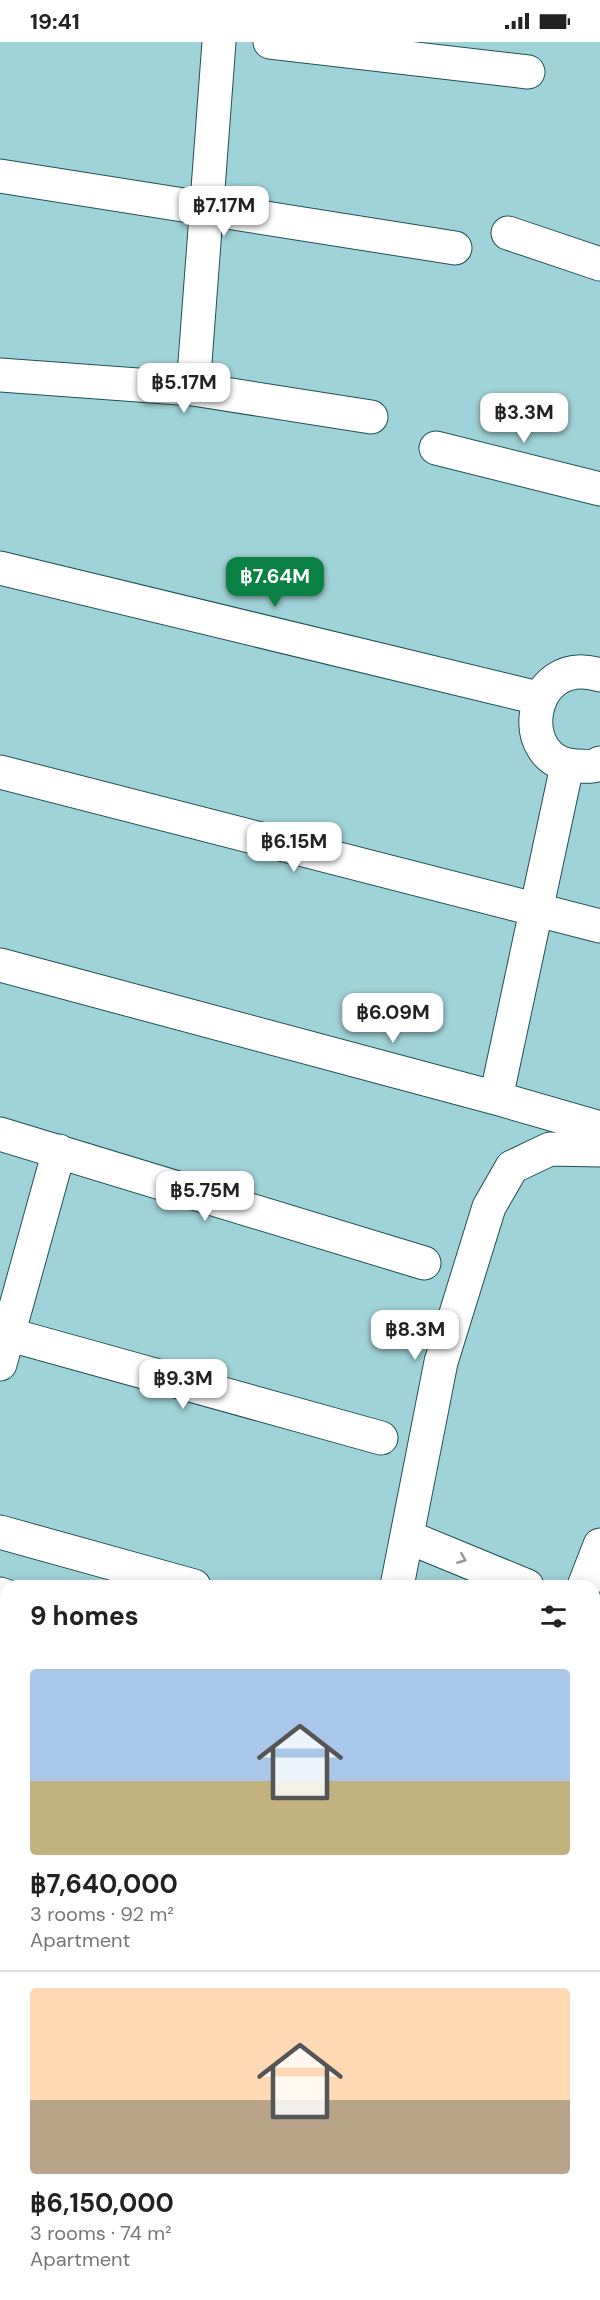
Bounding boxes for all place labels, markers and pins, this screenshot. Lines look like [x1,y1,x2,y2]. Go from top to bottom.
pin: ฿7.17M [175,186,273,237]
pin: ฿5.17M [135,363,233,414]
pin: ฿3.3M [482,393,566,444]
pin: ฿7.64M [226,557,324,608]
pin: ฿6.15M [245,822,343,873]
pin: ฿6.09M [344,993,442,1044]
pin: ฿5.75M [156,1171,254,1222]
pin: ฿8.3M [373,1310,457,1361]
pin: ฿9.3M [141,1359,225,1410]

